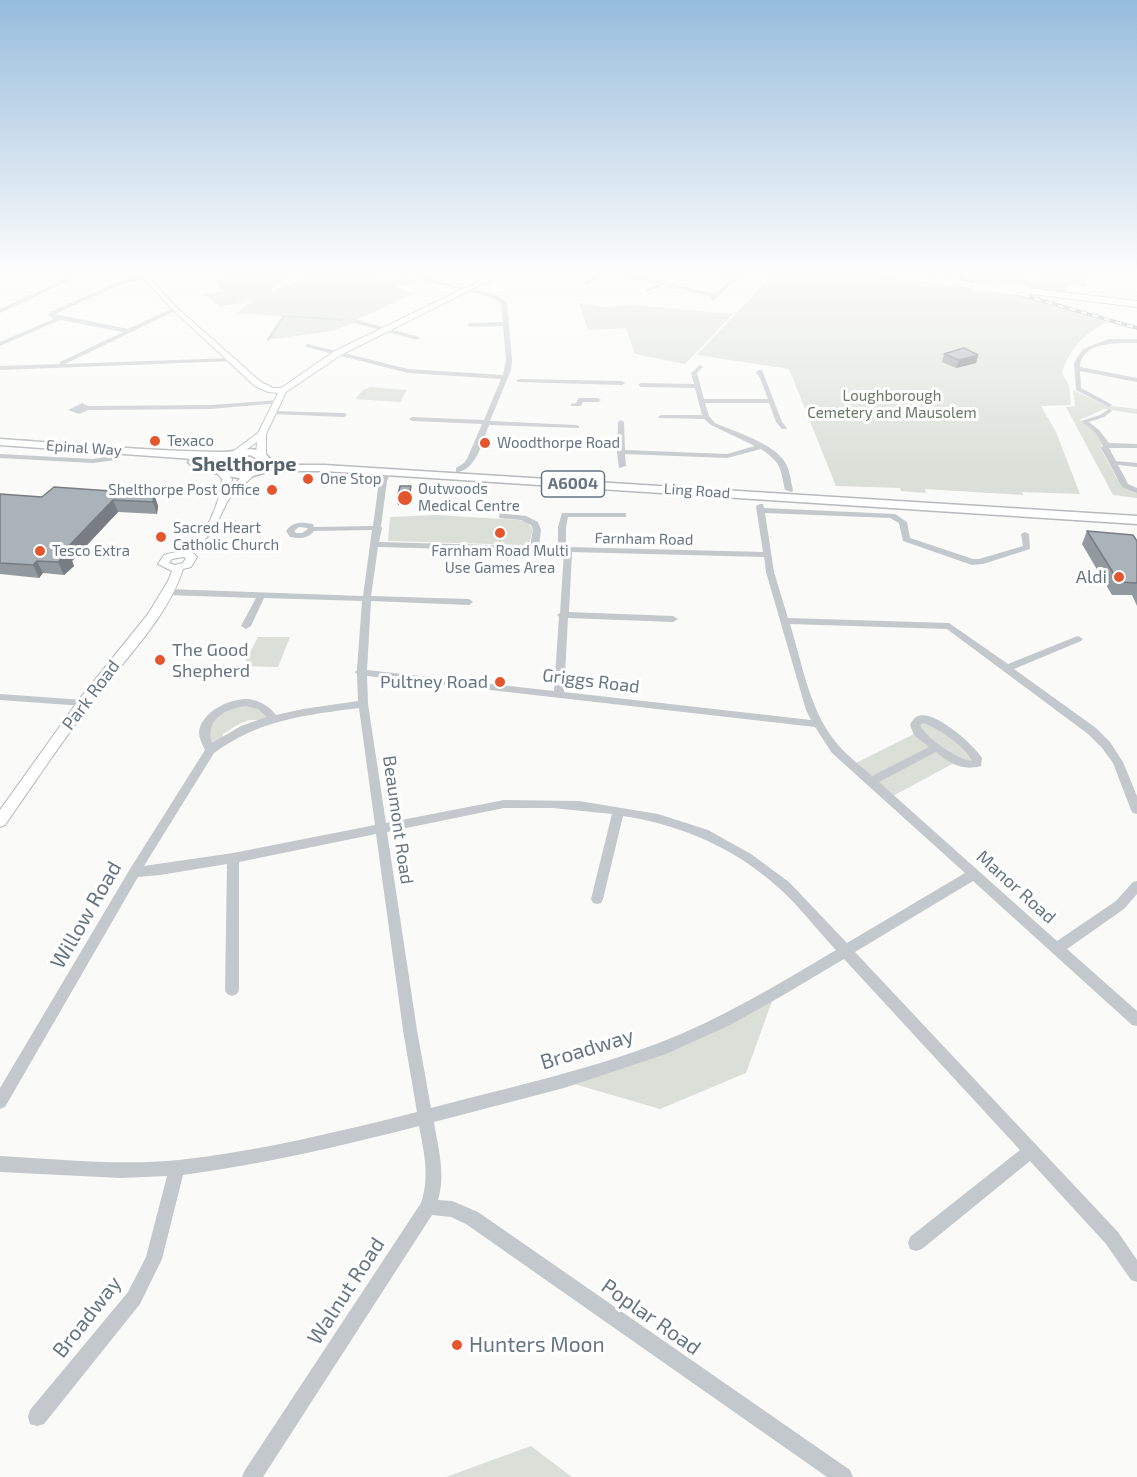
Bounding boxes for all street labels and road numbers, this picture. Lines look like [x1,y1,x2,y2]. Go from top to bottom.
street label: Epinal Way [46,436,122,460]
road number: A6004 [542,471,604,497]
street label: Ling Road [663,480,731,502]
street label: Farnham Road [595,529,693,549]
street label: Park Road [58,656,124,734]
street label: Griggs Road [541,664,641,698]
street label: Beaumont Road [378,754,418,886]
street label: Manor Road [972,846,1060,928]
street label: Willow Road [45,857,127,973]
street label: Broadway [537,1023,637,1075]
street label: Walnut Road [302,1233,390,1349]
street label: Broadway [47,1271,127,1363]
street label: Poplar Road [596,1274,706,1360]

